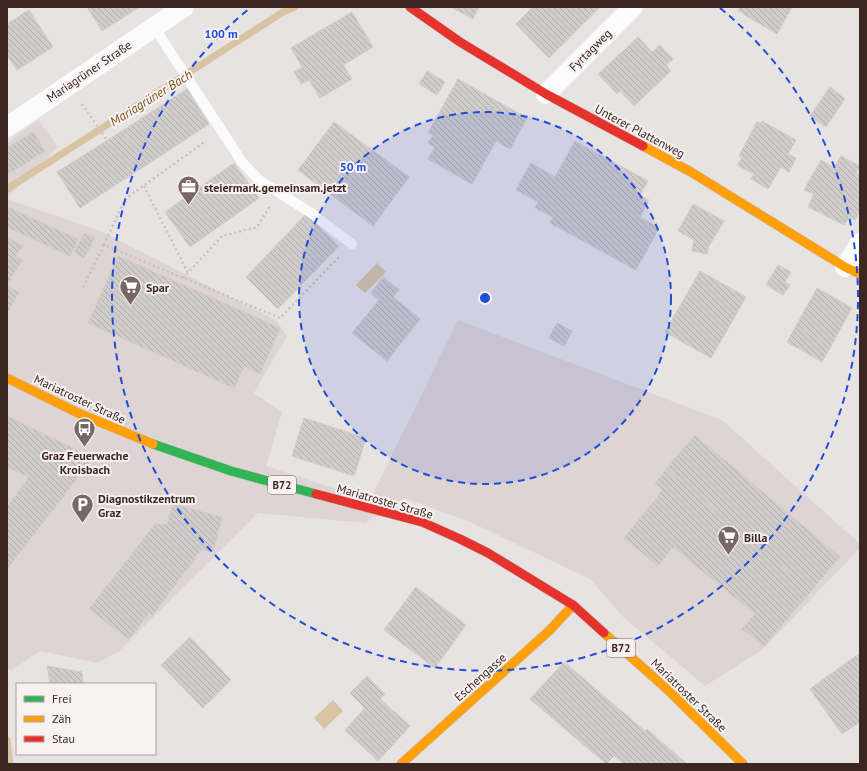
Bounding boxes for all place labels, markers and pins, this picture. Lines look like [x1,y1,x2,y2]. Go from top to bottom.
office icon: steiermark.gemeinsam.jetzt [176,174,202,207]
place label: steiermark.gemeinsam.jetzt [204,180,347,195]
supermarket icon: Spar [118,274,144,307]
place label: Spar [146,280,170,295]
centre of rings [478,291,492,305]
bus stop icon: Graz Feuerwache Kroisbach [72,415,98,448]
place label: Graz Feuerwache Kroisbach [41,448,129,477]
place label: Diagnostikzentrum Graz [98,491,196,520]
parking icon: Diagnostikzentrum Graz [70,492,96,525]
supermarket icon: Billa [715,524,741,557]
place label: Billa [744,530,767,545]

